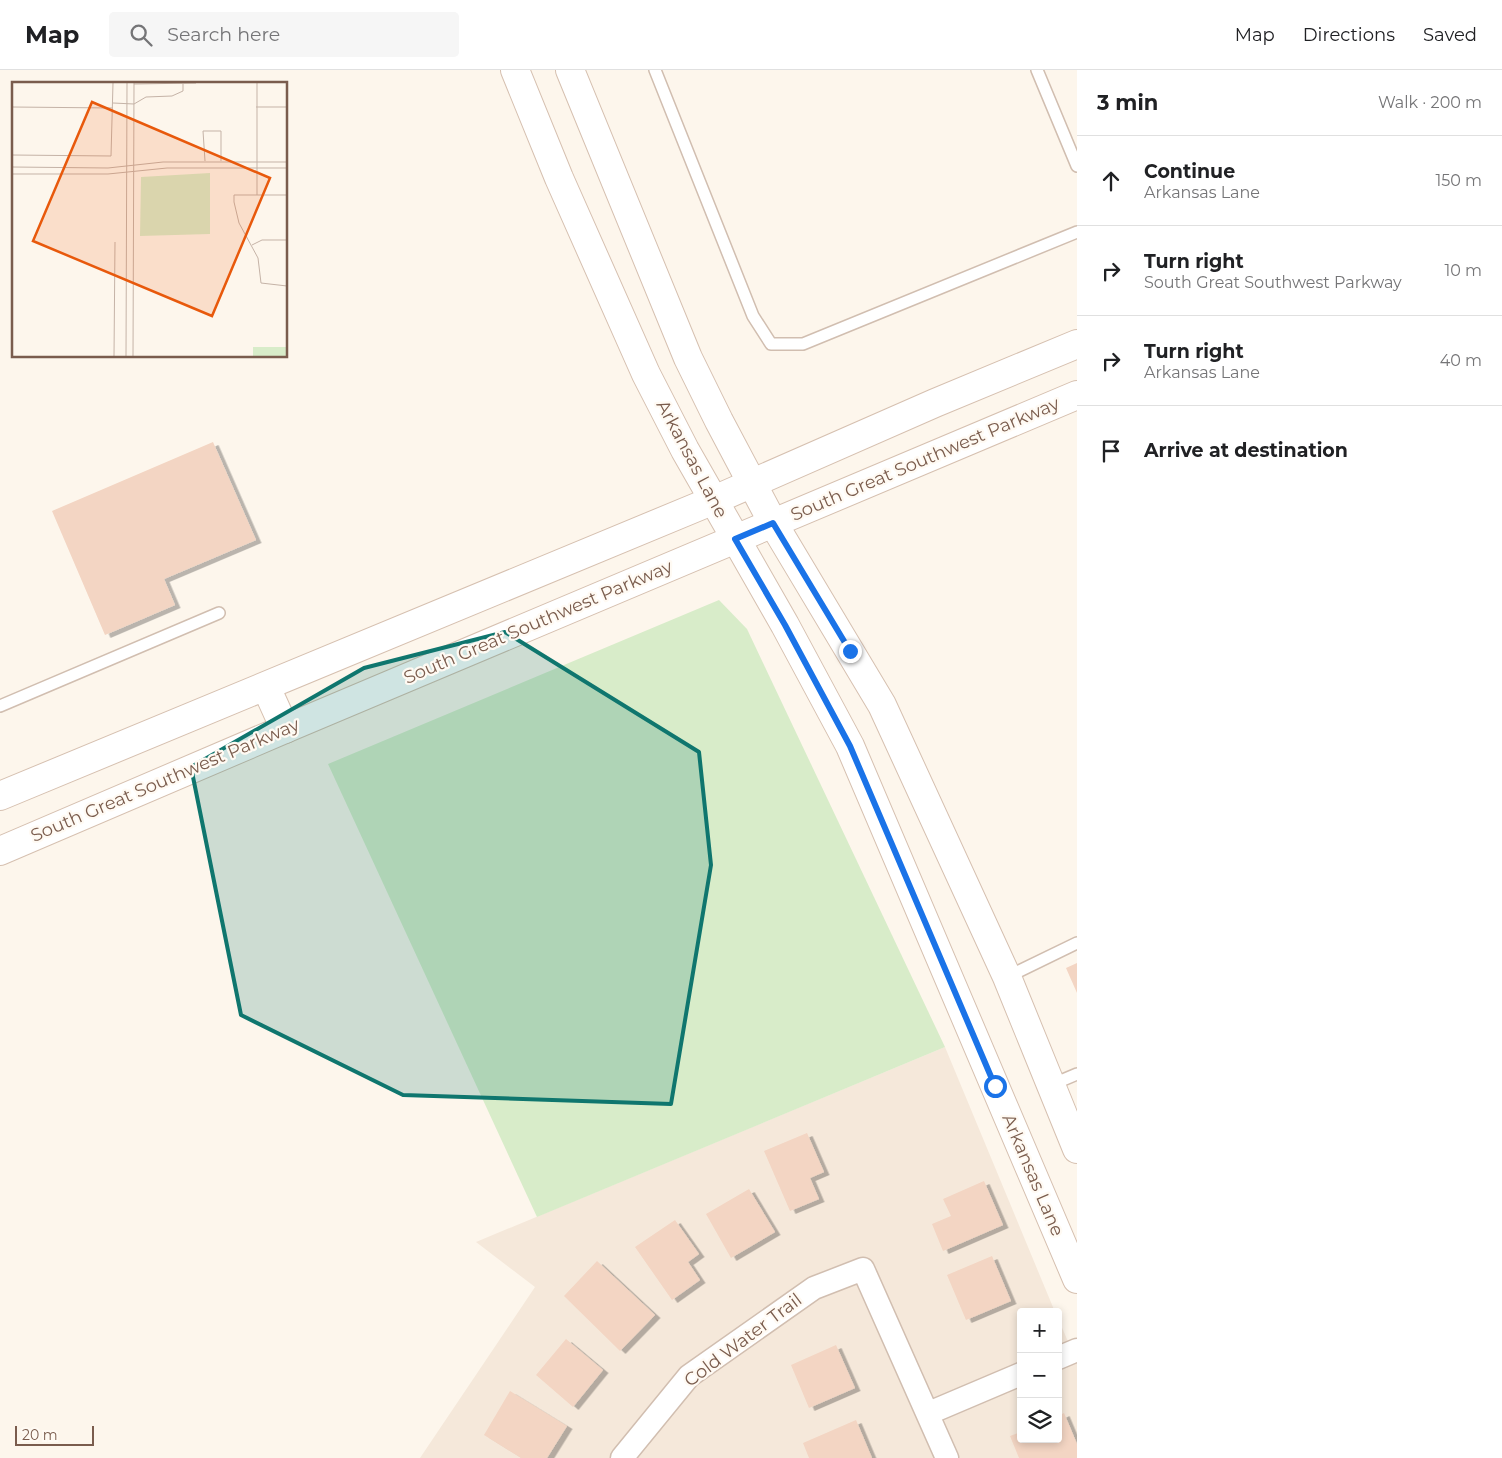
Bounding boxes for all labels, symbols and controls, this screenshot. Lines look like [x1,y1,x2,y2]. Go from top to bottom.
search box [109,12,459,57]
text: Map [25,20,79,49]
icon: search [127,21,155,49]
text: Search here [167,23,280,46]
text: Map [1235,24,1275,46]
text: Directions [1303,24,1395,46]
text: Saved [1423,24,1477,46]
inset map [12,82,288,358]
text: 3 min [1097,90,1158,115]
text: Walk · 200 m [1378,93,1482,112]
text: Continue [1144,160,1235,183]
icon: ahead [1097,167,1125,195]
text: 150 m [1435,171,1482,190]
text: Arkansas Lane [1144,183,1260,202]
text: Turn right [1144,250,1244,273]
icon: right [1097,257,1125,285]
text: 10 m [1444,261,1482,280]
text: South Great Southwest Parkway [1144,273,1402,292]
text: Turn right [1144,340,1244,363]
icon: right [1097,347,1125,375]
text: 40 m [1440,351,1482,370]
text: Arkansas Lane [1144,363,1260,382]
street label: South Great Southwest Parkway [787,392,1063,526]
street label: Arkansas Lane [652,396,732,522]
icon: arrive [1097,437,1125,465]
text: Arrive at destination [1144,439,1348,462]
street label: South Great Southwest Parkway [400,555,676,689]
route end [839,640,862,663]
street label: South Great Southwest Parkway [27,713,303,847]
route start [984,1075,1007,1098]
street label: Arkansas Lane [997,1111,1069,1239]
street label: Cold Water Trail [680,1289,806,1391]
map controls [1017,1308,1062,1443]
button: + [1017,1308,1062,1353]
button: − [1017,1353,1062,1398]
button: layers [1017,1398,1062,1443]
scale bar [15,1423,94,1446]
text: 20 m [22,1426,58,1444]

